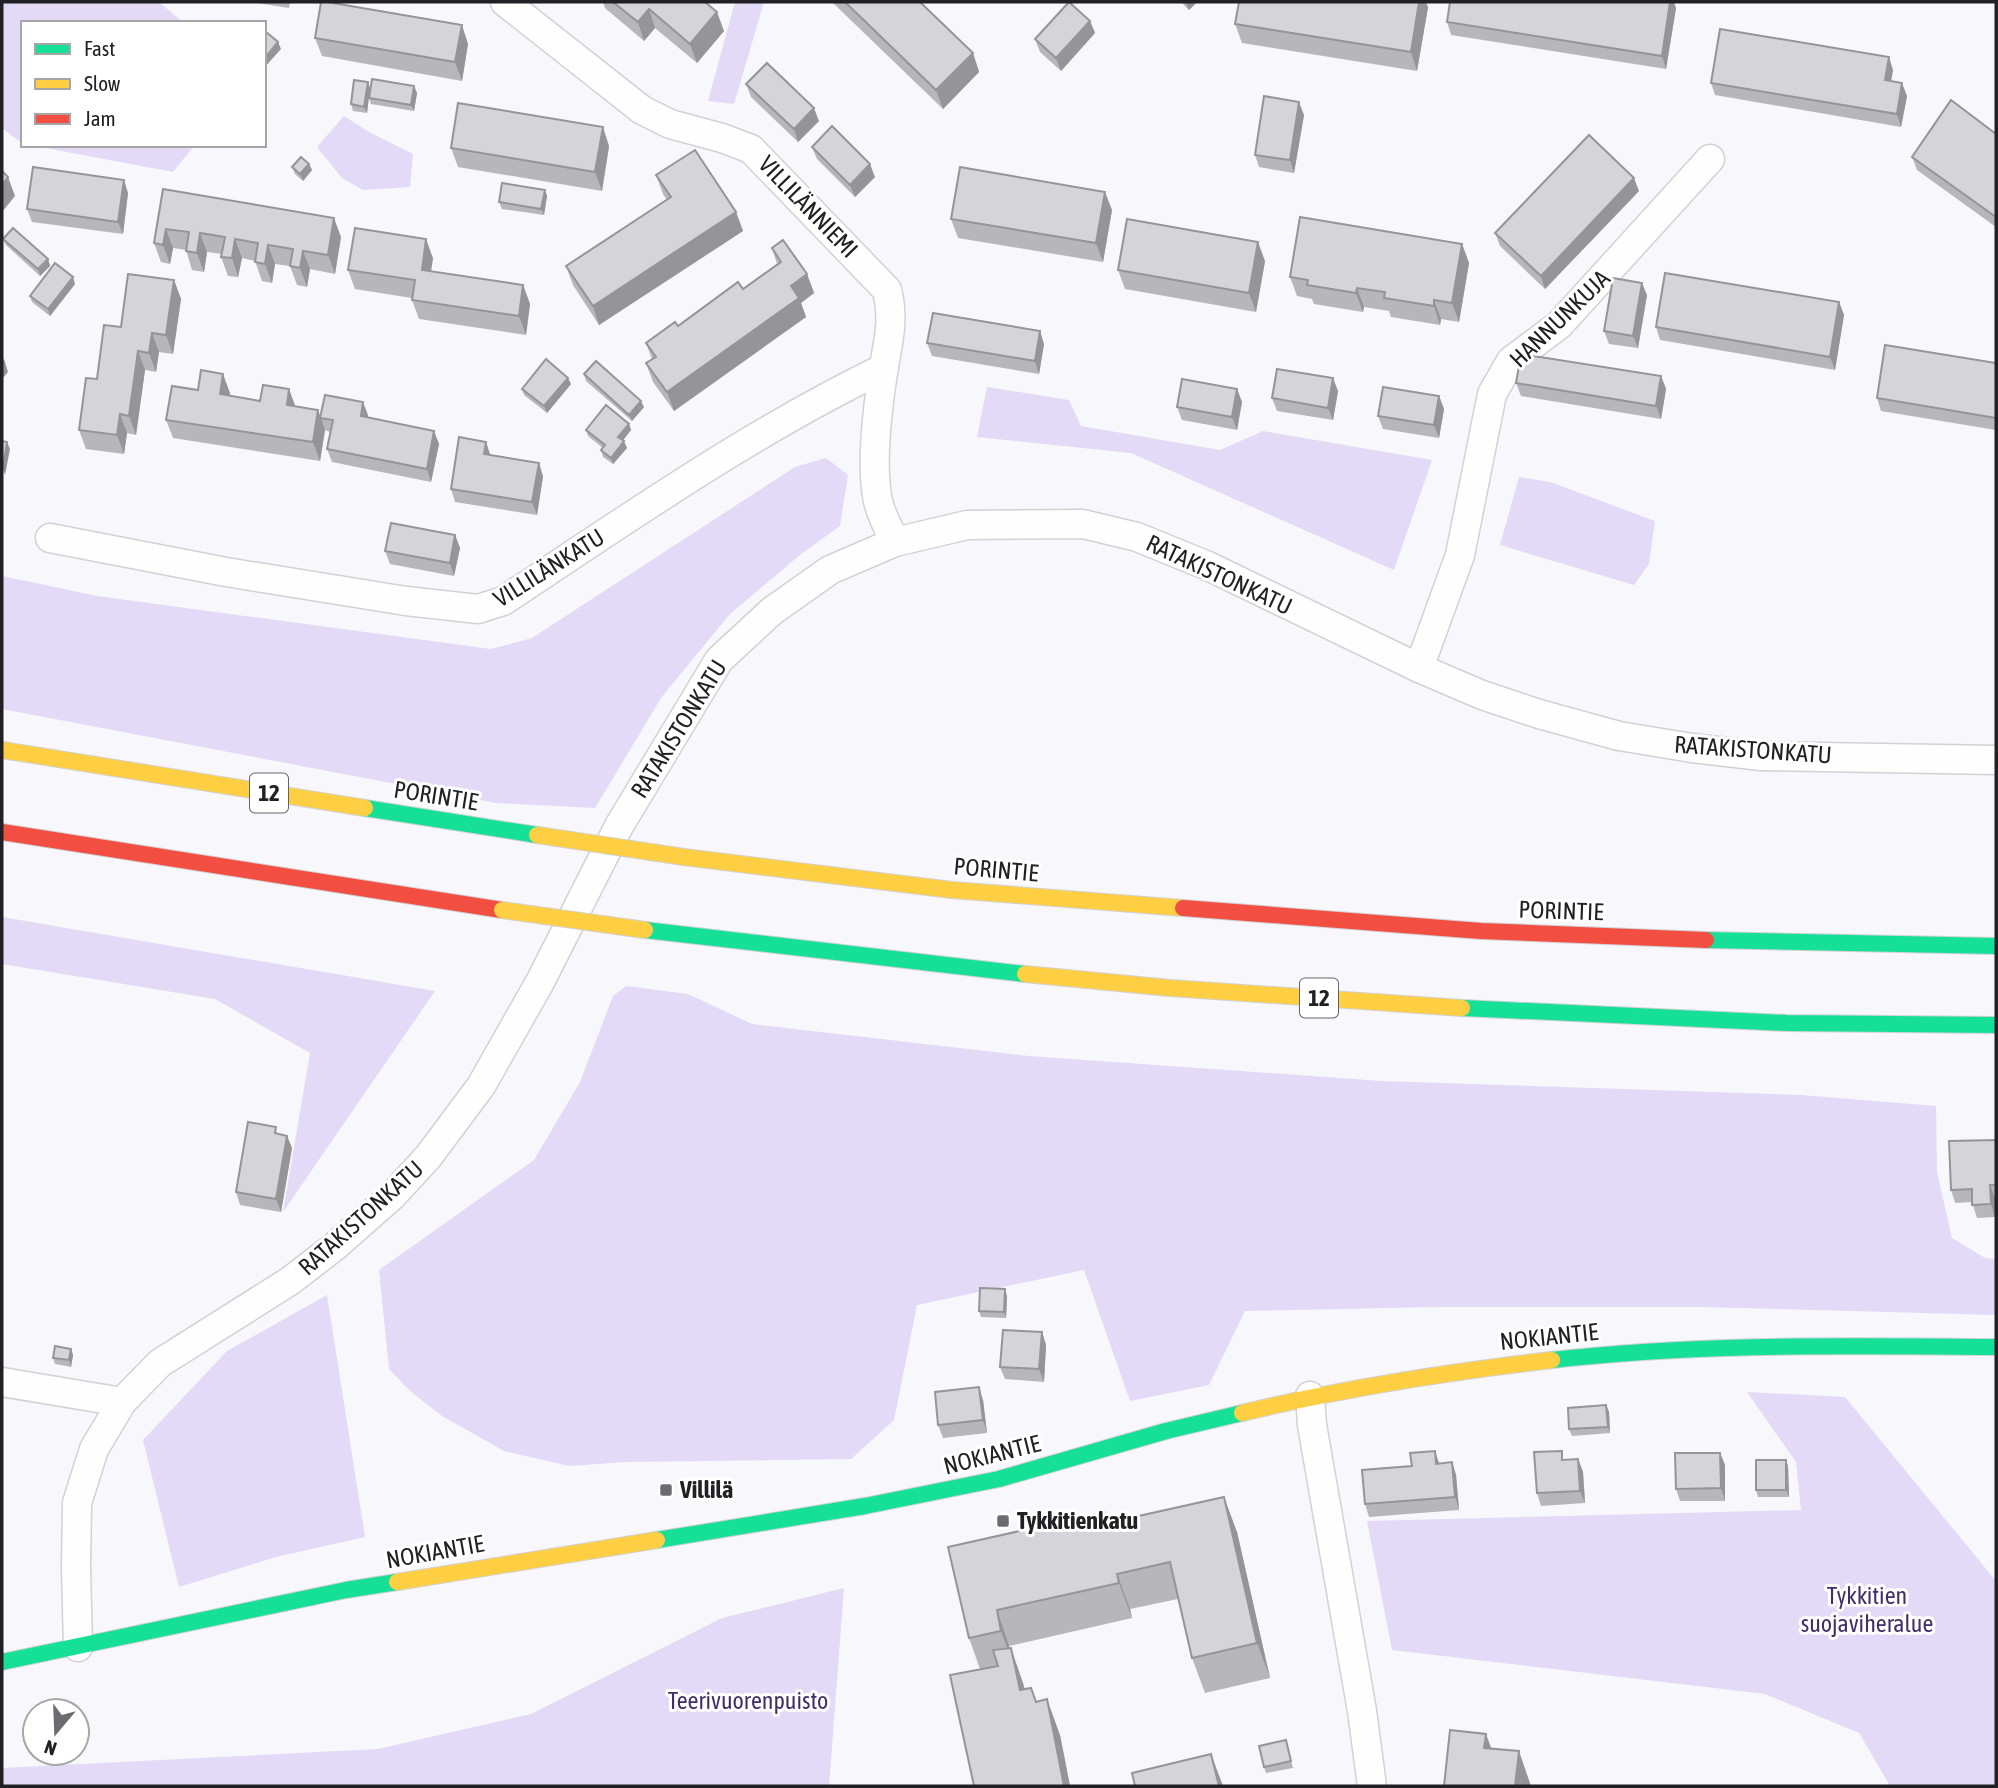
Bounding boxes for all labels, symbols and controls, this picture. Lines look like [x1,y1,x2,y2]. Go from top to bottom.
legend [21,21,266,147]
text: Fast [84,36,115,60]
text: Slow [84,71,121,95]
text: Jam [84,106,116,130]
street label: VILLILÄNNIEMI [753,150,863,263]
street label: HANNUNKUJA [1504,264,1615,373]
street label: VILLILÄNKATU [489,523,609,612]
street label: RATAKISTONKATU [1142,529,1296,620]
street label: RATAKISTONKATU [625,655,732,803]
street label: RATAKISTONKATU [1673,731,1833,768]
road number: 12 [250,774,288,813]
street label: PORINTIE [392,776,480,815]
street label: PORINTIE [953,852,1040,887]
street label: PORINTIE [1518,896,1604,925]
road number: 12 [1300,979,1338,1018]
street label: RATAKISTONKATU [293,1155,428,1280]
street label: NOKIANTIE [1498,1318,1600,1355]
street label: NOKIANTIE [941,1429,1043,1480]
place label: Villilä [679,1476,733,1503]
marker: Villilä [658,1482,674,1498]
place label: Tykkitienkatu [1017,1507,1138,1534]
marker: Tykkitienkatu [995,1513,1011,1529]
street label: NOKIANTIE [384,1530,486,1573]
park label: Tykkitien suojaviheralue [1801,1582,1933,1637]
park label: Teerivuorenpuisto [668,1687,828,1714]
north arrow [21,1697,91,1767]
text: N [42,1736,59,1760]

